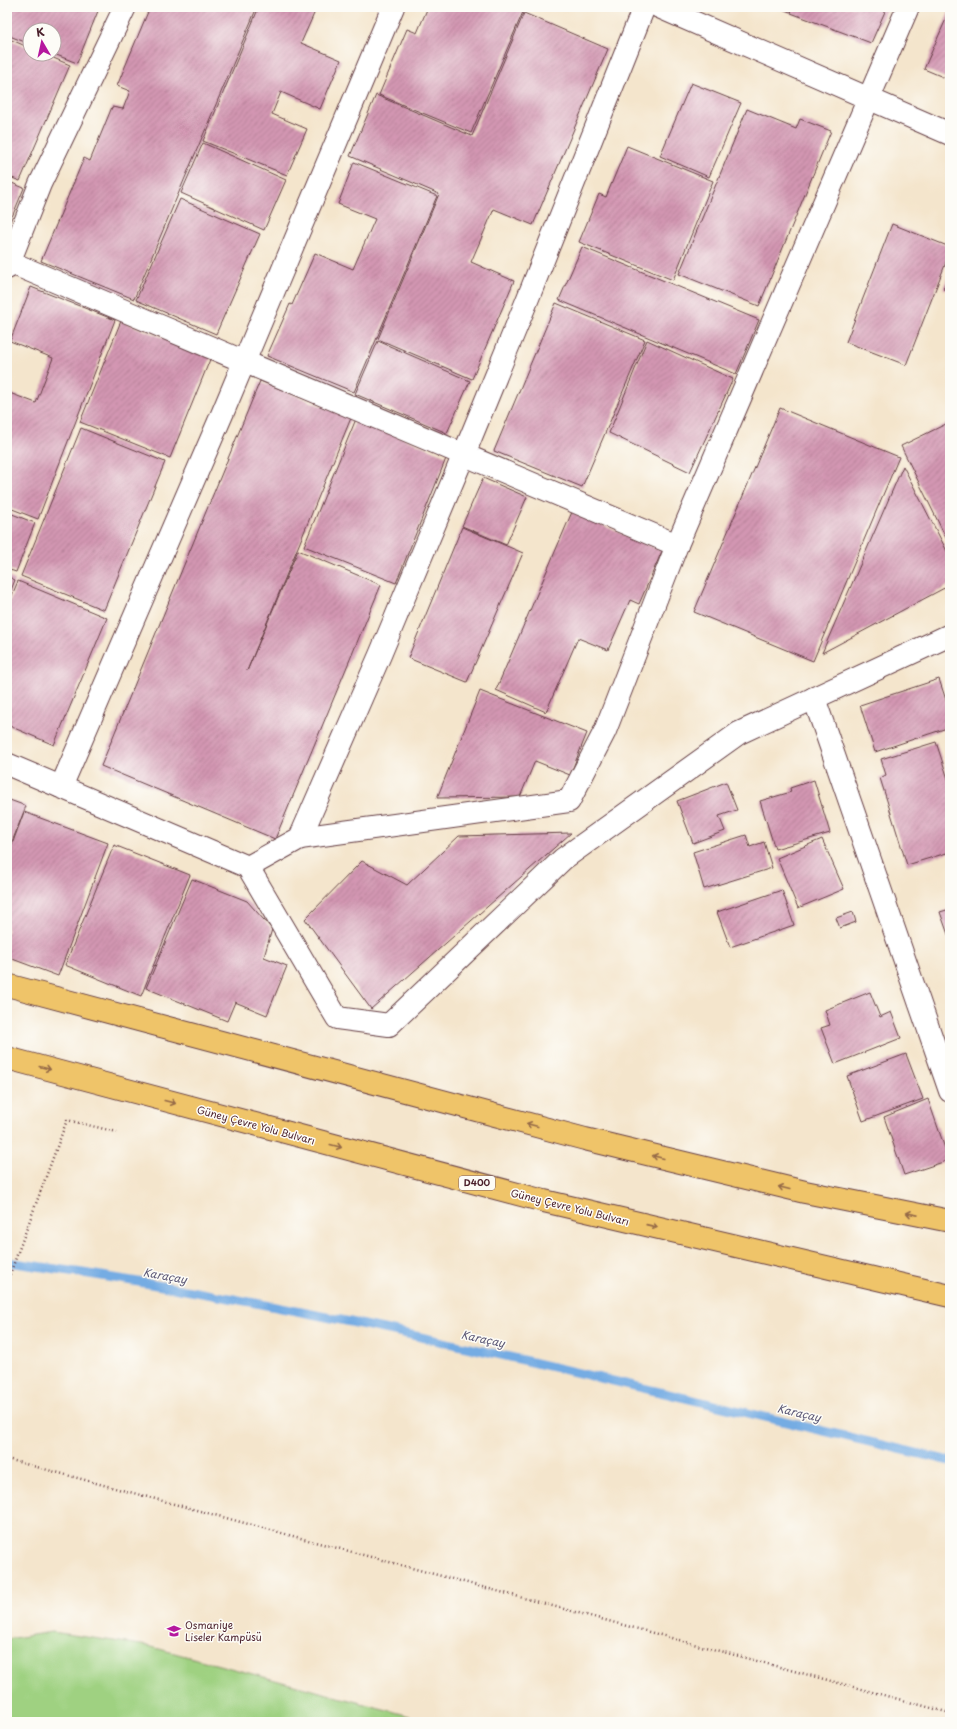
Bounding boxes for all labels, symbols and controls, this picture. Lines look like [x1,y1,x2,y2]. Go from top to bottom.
north arrow [22,22,62,62]
text: K [35,23,46,41]
one-way arrow [38,1065,51,1072]
one-way arrow [163,1099,176,1106]
street label: Güney Çevre Yolu Bulvarı [195,1102,317,1148]
one-way arrow [526,1120,539,1128]
one-way arrow [330,1143,343,1150]
one-way arrow [652,1152,665,1160]
road number: D400 [459,1176,495,1190]
one-way arrow [778,1183,791,1191]
street label: Güney Çevre Yolu Bulvarı [509,1185,631,1229]
one-way arrow [906,1209,919,1217]
one-way arrow [645,1223,658,1231]
water label: Karaçay [142,1263,189,1288]
water label: Karaçay [460,1326,507,1352]
water label: Karaçay [776,1399,823,1426]
place label: Osmaniye Liseler Kampüsü [185,1617,262,1644]
school or university icon: Osmaniye Liseler Kampüsü [166,1623,182,1639]

